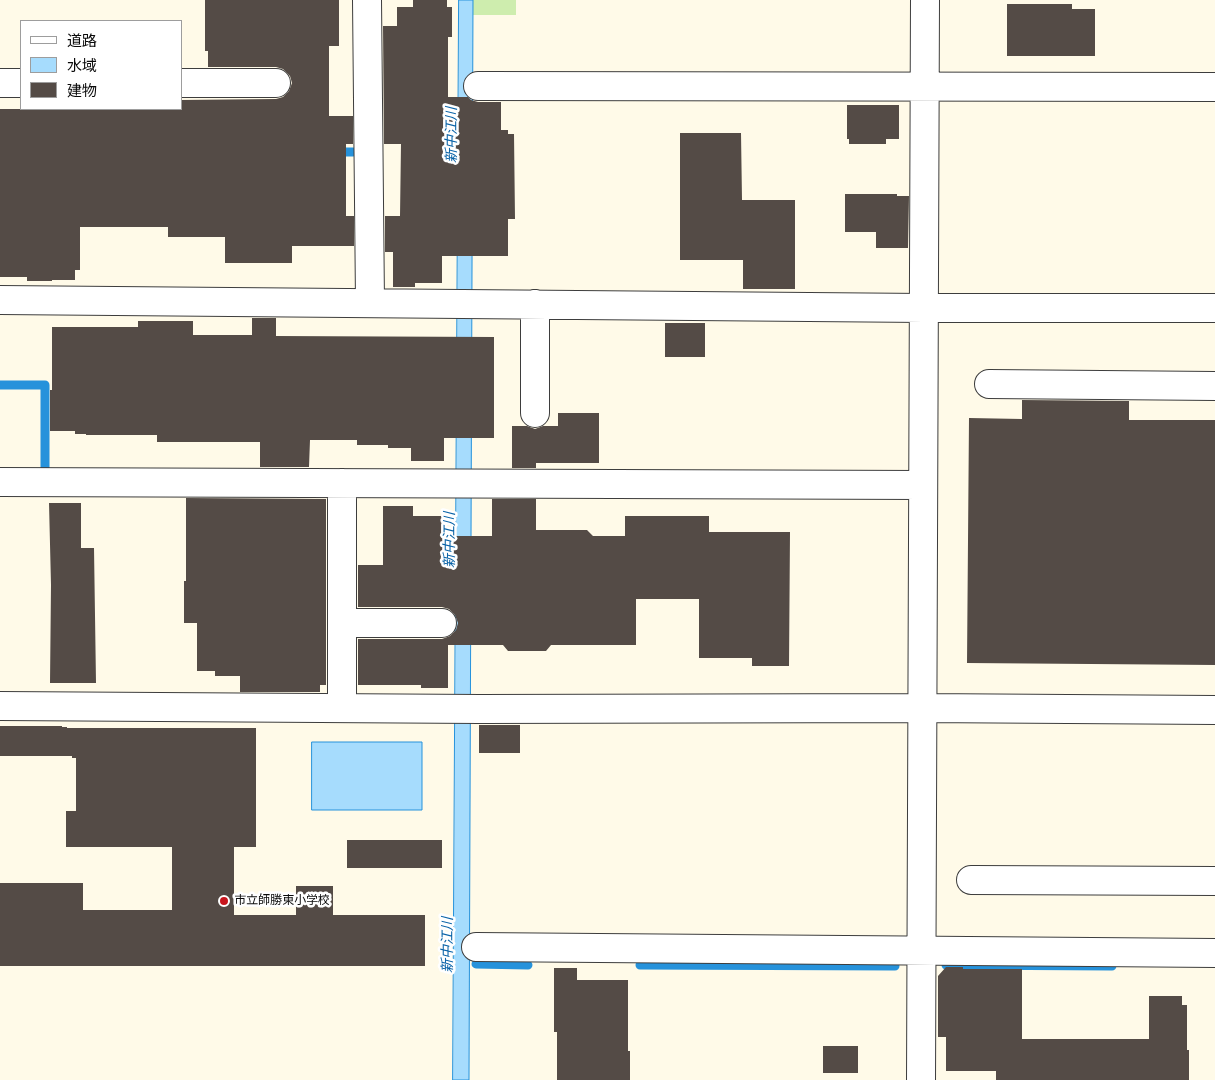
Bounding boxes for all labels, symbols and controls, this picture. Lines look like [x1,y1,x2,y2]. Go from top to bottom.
legend [20,20,182,110]
text: 道路 [67,31,97,50]
text: 水域 [67,56,97,75]
text: 建物 [67,81,97,100]
water label: 新中江川 [444,107,460,163]
water label: 新中江川 [442,512,458,568]
place label: 市立師勝東小学校 [234,894,330,908]
marker: 市立師勝東小学校 [218,895,230,907]
water label: 新中江川 [440,917,456,973]

